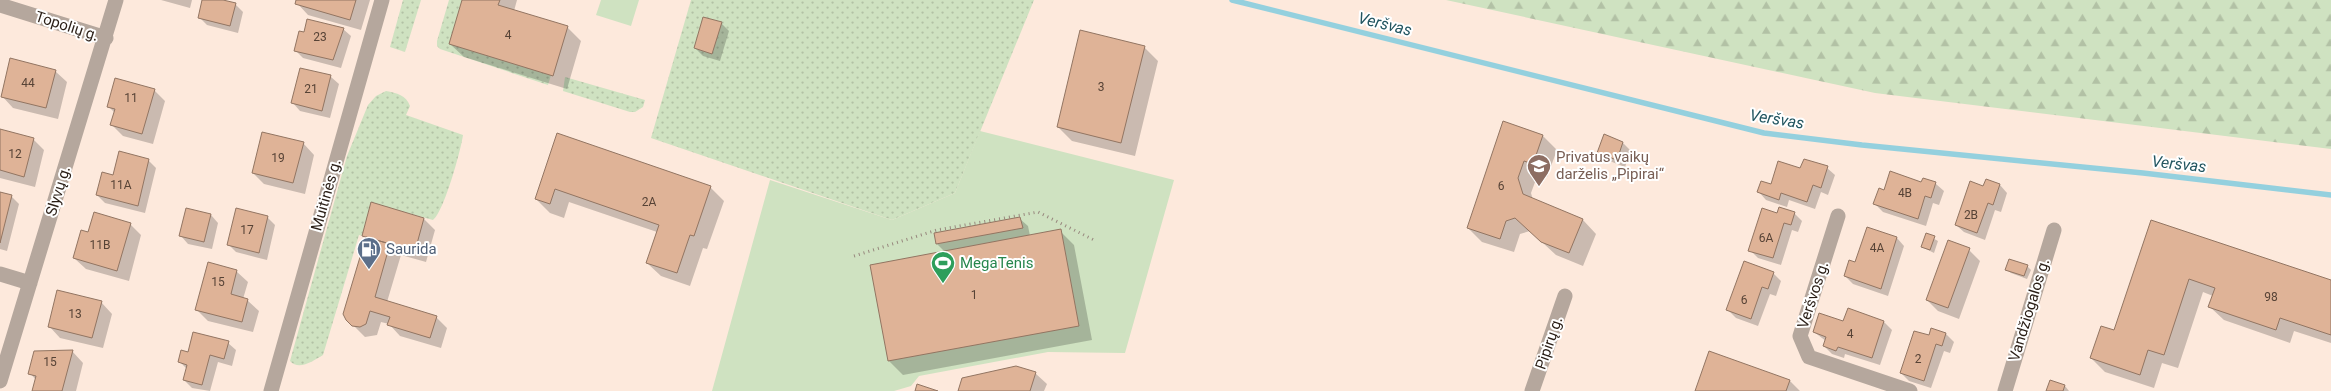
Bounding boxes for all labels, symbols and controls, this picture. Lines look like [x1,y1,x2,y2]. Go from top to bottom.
street label: Topolių g. [33,7,101,45]
water label: Veršvas [1356,8,1414,40]
house number: 4 [505,28,512,42]
house number: 23 [313,30,327,44]
house number: 44 [21,76,35,90]
house number: 3 [1098,80,1104,94]
house number: 21 [304,82,318,96]
house number: 11 [124,91,138,105]
water label: Veršvas [1748,105,1806,133]
house number: 12 [8,147,22,161]
place label: Privatus vaikų darželis „Pipirai“ [1556,148,1665,183]
house number: 19 [271,151,285,165]
water label: Veršvas [2151,152,2207,176]
school or university icon: Privatus vaikų darželis „Pipirai“ [1526,153,1552,187]
street label: Muitinės g. [307,157,345,233]
street label: Slyvų g. [42,164,74,218]
house number: 11A [110,178,132,192]
house number: 6 [1498,179,1505,193]
house number: 4B [1898,186,1912,200]
house number: 2A [642,195,656,209]
house number: 2B [1964,208,1978,222]
house number: 17 [240,223,254,237]
house number: 6A [1759,231,1773,245]
fuel station icon: Saurida [356,236,382,270]
house number: 11B [90,238,110,252]
place label: Saurida [386,240,437,258]
house number: 4A [1870,241,1884,255]
sports icon: MegaTenis [930,250,956,284]
place label: MegaTenis [960,254,1033,272]
street label: Vandžiogalos g. [2005,256,2053,364]
street label: Veršvos g. [1794,259,1832,331]
house number: 15 [211,275,225,289]
house number: 1 [971,288,977,302]
house number: 98 [2264,290,2278,304]
house number: 6 [1741,293,1748,307]
house number: 13 [68,307,82,321]
street label: Pipirų g. [1532,314,1566,372]
house number: 4 [1847,327,1854,341]
house number: 2 [1915,352,1922,366]
house number: 15 [43,355,57,369]

